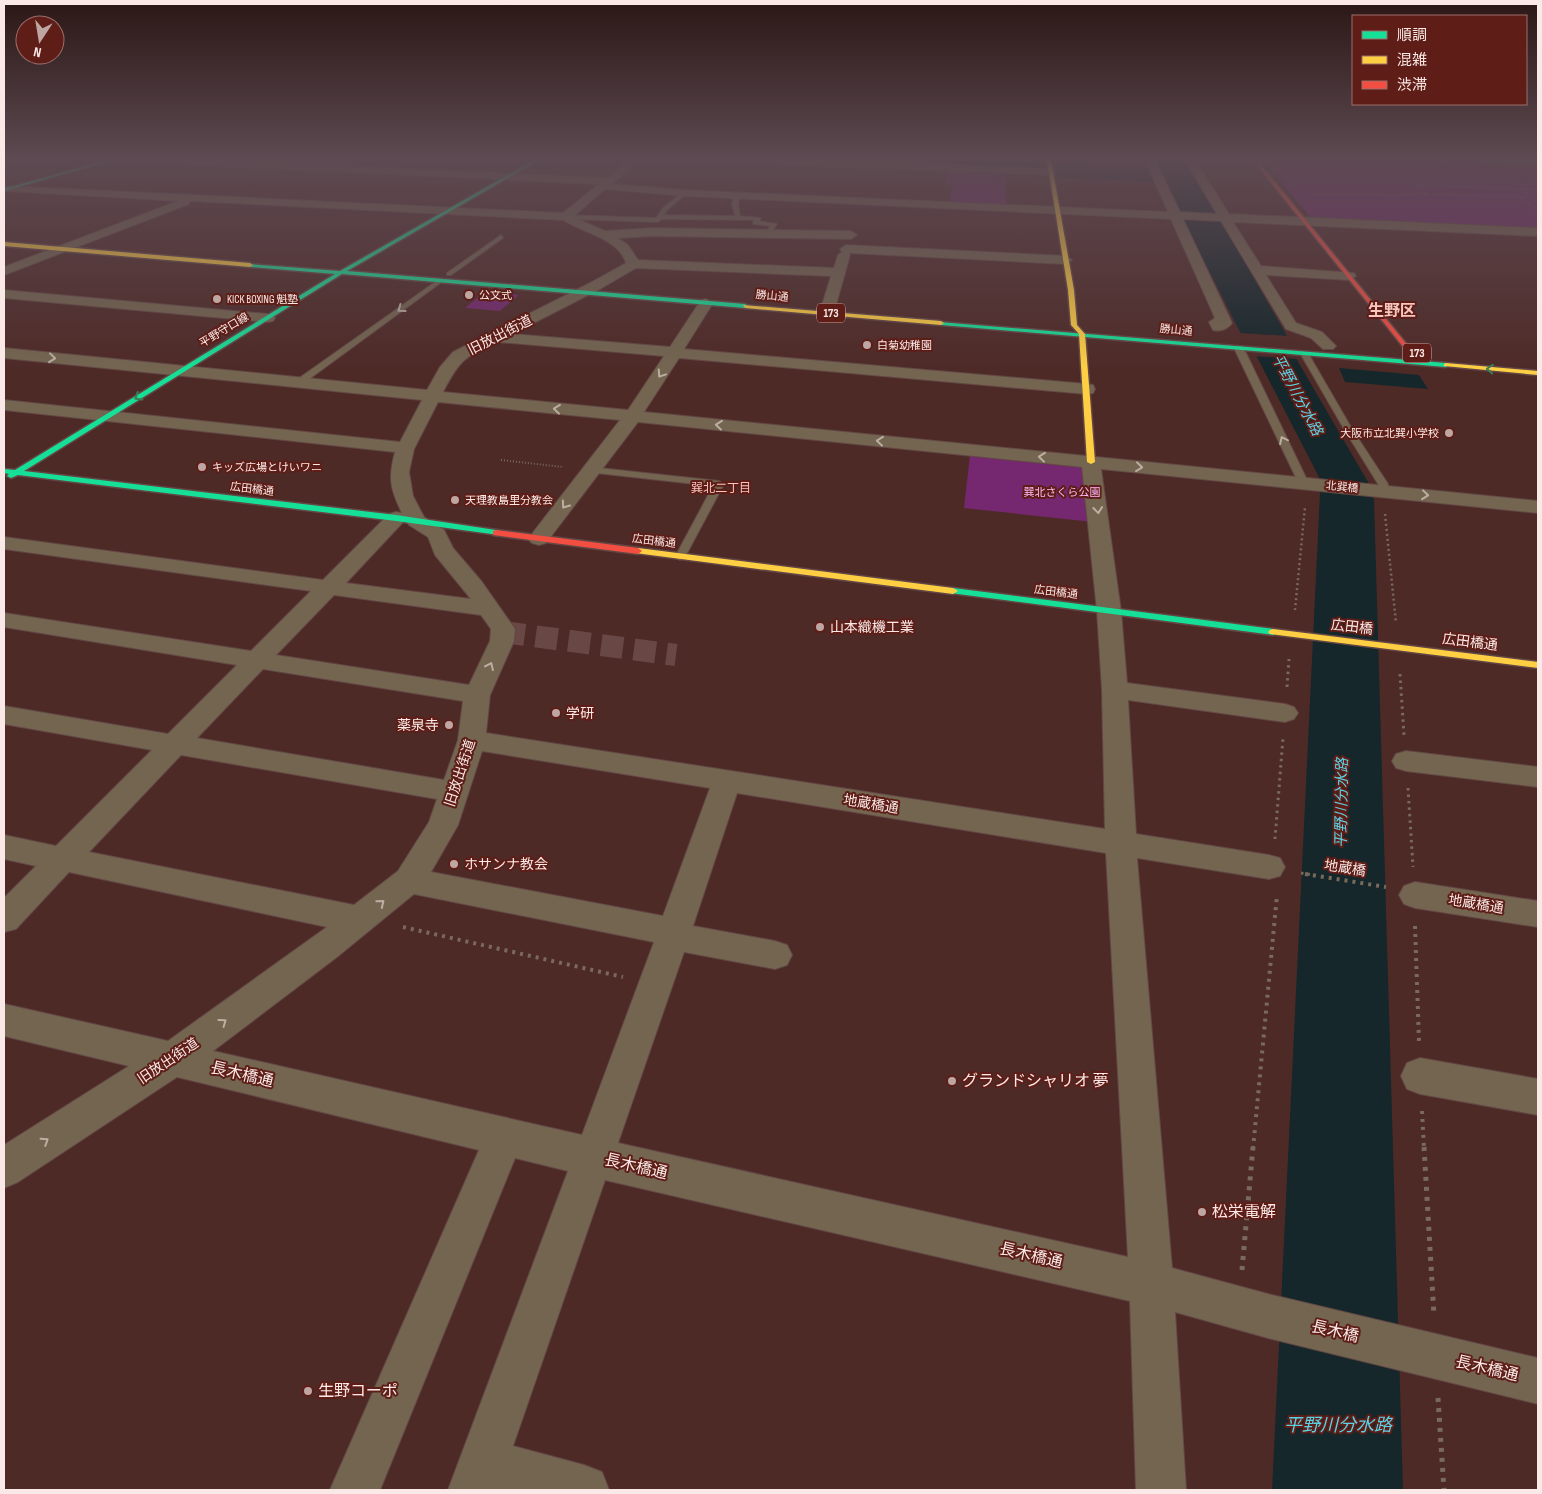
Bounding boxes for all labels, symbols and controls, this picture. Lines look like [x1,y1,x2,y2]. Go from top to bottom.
north arrow [15,15,65,65]
legend [1352,15,1527,105]
text: 順調 [1397,26,1427,45]
text: N [32,43,43,61]
text: 混雑 [1397,51,1427,70]
text: 渋滞 [1397,76,1427,95]
street label: 勝山通 [755,288,789,304]
marker: 公文式 [463,289,475,301]
place label: 公文式 [479,289,512,302]
marker: KICK BOXING 魁塾 [211,293,223,305]
place label: KICK BOXING 魁塾 [227,293,298,306]
district label: 生野区 [1368,302,1416,321]
one-way arrow [397,303,407,312]
road number: 173 [817,304,845,322]
street label: 平野守口線 [197,310,251,350]
street label: 旧放出街道 [465,312,535,358]
street label: 勝山通 [1159,322,1193,338]
marker: 白菊幼稚園 [861,339,873,351]
place label: 白菊幼稚園 [877,339,932,352]
road number: 173 [1403,343,1431,362]
water label: 平野川分水路 [1267,351,1327,441]
one-way arrow [49,352,57,363]
one-way arrow [1485,363,1493,374]
one-way arrow [658,368,667,377]
one-way arrow [135,390,144,400]
one-way arrow [553,404,561,415]
one-way arrow [714,420,722,431]
place label: 大阪市立北巽小学校 [1340,427,1439,440]
marker: 大阪市立北巽小学校 [1443,427,1455,439]
one-way arrow [876,436,884,447]
one-way arrow [1279,436,1290,445]
one-way arrow [1038,452,1046,463]
marker: キッズ広場とけいワニ [196,461,208,473]
place label: キッズ広場とけいワニ [212,461,322,474]
one-way arrow [1135,461,1143,472]
street label: 北巽橋 [1325,479,1359,495]
street label: 広田橋通 [229,480,275,498]
district label: 巽北二丁目 [691,481,751,496]
park label: 巽北さくら公園 [1024,486,1101,499]
one-way arrow [1422,490,1430,501]
marker: 天理教島里分教会 [449,494,461,506]
place label: 天理教島里分教会 [465,494,553,507]
one-way arrow [561,499,571,508]
one-way arrow [1092,507,1103,515]
street label: 広田橋通 [631,532,677,550]
street label: 広田橋通 [1033,583,1079,601]
street label: 広田橋 [1330,616,1374,638]
place label: 山本織機工業 [830,619,914,636]
marker: 山本織機工業 [814,621,826,633]
street label: 広田橋通 [1441,630,1499,654]
one-way arrow [483,662,494,671]
place label: 学研 [566,705,594,722]
marker: 学研 [550,707,562,719]
place label: 薬泉寺 [397,717,439,734]
marker: 薬泉寺 [443,719,455,731]
street label: 旧放出街道 [441,737,479,809]
water label: 平野川分水路 [1332,756,1352,848]
street label: 地蔵橋通 [842,791,900,817]
place label: ホサンナ教会 [464,856,548,873]
street label: 地蔵橋 [1323,856,1367,880]
marker: ホサンナ教会 [448,858,460,870]
street label: 地蔵橋通 [1447,891,1505,917]
one-way arrow [375,900,384,908]
one-way arrow [217,1019,227,1028]
street label: 旧放出街道 [134,1034,202,1088]
street label: 長木橋通 [209,1059,275,1091]
place label: グランドシャリオ 夢 [962,1072,1109,1091]
marker: グランドシャリオ 夢 [946,1075,958,1087]
one-way arrow [39,1138,48,1148]
street label: 長木橋通 [603,1151,669,1183]
place label: 松栄電解 [1212,1203,1276,1222]
marker: 松栄電解 [1196,1206,1208,1218]
street label: 長木橋通 [998,1240,1064,1272]
street label: 長木橋 [1309,1317,1361,1347]
street label: 長木橋通 [1454,1353,1520,1385]
place label: 生野コーポ [318,1382,398,1401]
marker: 生野コーポ [302,1385,314,1397]
water label: 平野川分水路 [1284,1415,1394,1436]

